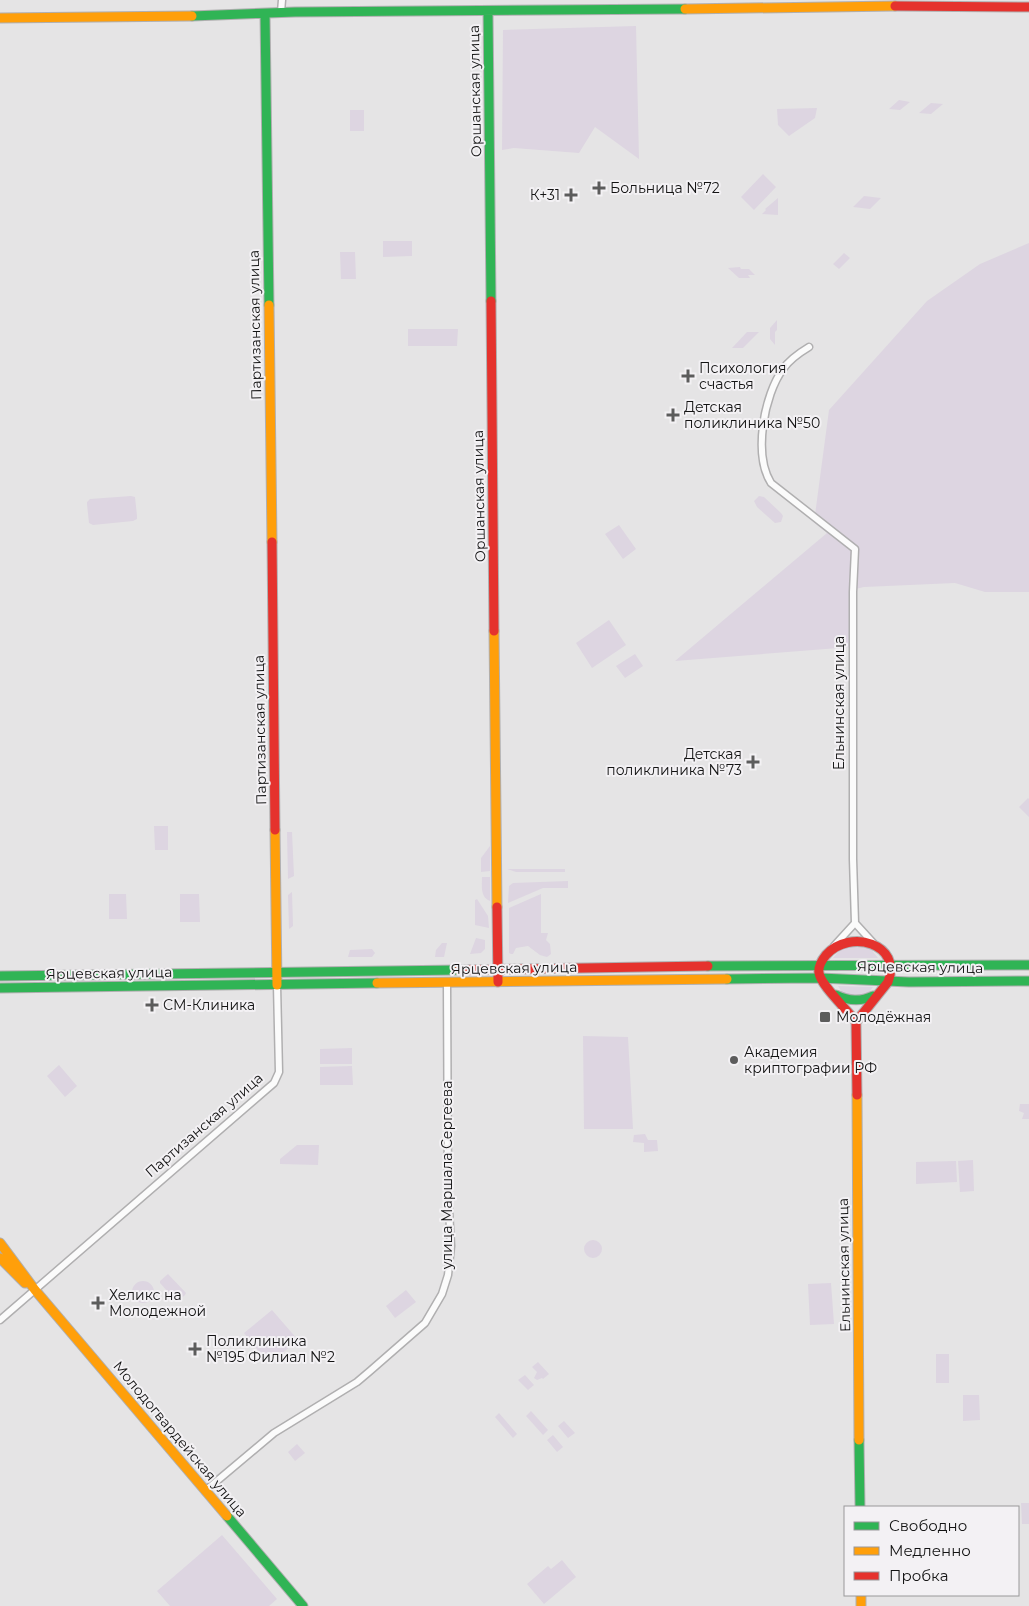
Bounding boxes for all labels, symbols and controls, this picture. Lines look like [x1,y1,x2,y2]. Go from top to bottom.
street label: Оршанская улица [465,25,485,157]
place label: Больница №72 [610,179,720,197]
marker: Больница №72 [592,181,606,195]
place label: К+31 [530,186,560,204]
marker: К+31 [564,188,578,202]
street label: Партизанская улица [245,250,265,400]
place label: Психология счастья [699,359,787,393]
marker: Психология счастья [681,369,695,383]
place label: Детская поликлиника №50 [684,398,820,432]
marker: Детская поликлиника №50 [666,408,680,422]
street label: Оршанская улица [469,430,489,562]
street label: Ельнинская улица [830,636,848,770]
street label: Партизанская улица [250,655,270,805]
place label: Детская поликлиника №73 [606,745,742,779]
marker: Детская поликлиника №73 [746,755,760,769]
street label: Ярцевская улица [857,957,983,977]
street label: Ярцевская улица [451,958,577,978]
street label: Ярцевская улица [46,963,172,983]
place label: СМ-Клиника [163,996,255,1014]
marker: СМ-Клиника [145,998,159,1012]
place label: Молодёжная [836,1008,931,1026]
marker: Молодёжная [818,1010,832,1024]
place label: Академия криптографии РФ [744,1043,877,1077]
marker: Академия криптографии РФ [728,1054,740,1066]
street label: Партизанская улица [141,1069,267,1181]
street label: улица Маршала Сергеева [438,1081,456,1270]
street label: Ельнинская улица [834,1198,854,1332]
place label: Хеликс на Молодежной [109,1286,206,1320]
marker: Хеликс на Молодежной [91,1296,105,1310]
place label: Поликлиника №195 Филиал №2 [206,1332,335,1366]
marker: Поликлиника №195 Филиал №2 [188,1342,202,1356]
street label: Молодогвардейская улица [109,1357,251,1521]
legend [844,1506,1019,1596]
text: Свободно [889,1516,967,1535]
text: Медленно [889,1541,971,1560]
text: Пробка [889,1566,948,1585]

